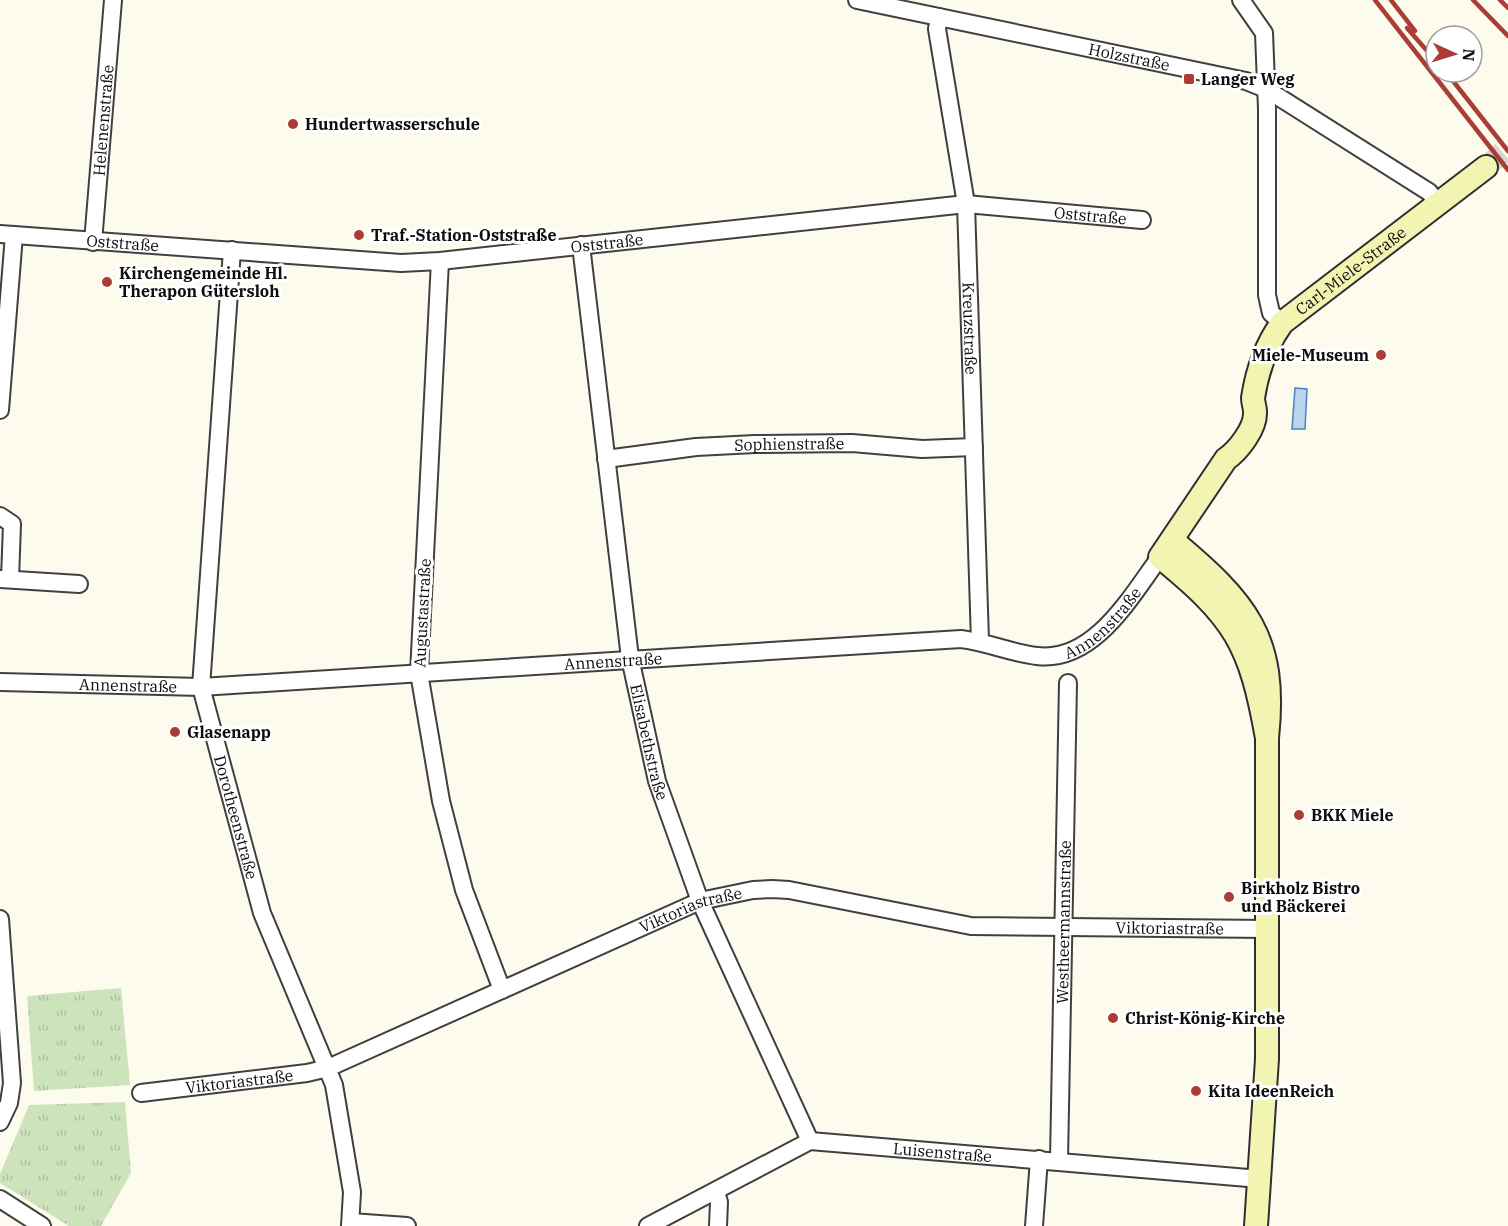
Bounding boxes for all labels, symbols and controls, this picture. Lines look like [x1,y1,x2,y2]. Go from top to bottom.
north arrow [1424,24,1484,84]
street label: Holzstraße [1087,38,1172,75]
text: N [1459,48,1479,62]
street label: Helenenstraße [88,64,118,177]
place label: Langer Weg [1201,69,1295,89]
marker: Langer Weg [1182,72,1196,86]
place label: Hundertwasserschule [305,114,480,134]
marker: Hundertwasserschule [286,117,300,131]
street label: Oststraße [1053,202,1127,229]
street label: Carl-Miele-Straße [1291,222,1410,319]
place label: Traf.-Station-Oststraße [371,225,556,245]
marker: Traf.-Station-Oststraße [352,228,366,242]
street label: Oststraße [570,229,644,257]
street label: Oststraße [86,230,160,255]
place label: Kirchengemeinde Hl. Therapon Gütersloh [119,263,287,301]
marker: Kirchengemeinde Hl. Therapon Gütersloh [100,275,114,289]
street label: Kreuzstraße [959,282,981,375]
place label: Miele-Museum [1252,345,1369,365]
marker: Miele-Museum [1374,348,1388,362]
street label: Sophienstraße [734,433,844,455]
street label: Augustastraße [409,558,435,668]
street label: Annenstraße [1061,583,1145,663]
street label: Annenstraße [563,648,663,674]
street label: Annenstraße [79,674,177,696]
street label: Elisabethstraße [626,682,673,803]
place label: Glasenapp [187,722,271,742]
marker: Glasenapp [168,725,182,739]
street label: Dorotheenstraße [210,753,262,881]
place label: BKK Miele [1311,805,1394,825]
marker: BKK Miele [1292,808,1306,822]
street label: Westheermannstraße [1052,840,1075,1004]
place label: Birkholz Bistro und Bäckerei [1241,878,1360,916]
street label: Viktoriastraße [636,883,744,937]
marker: Birkholz Bistro und Bäckerei [1222,890,1236,904]
street label: Viktoriastraße [1116,917,1224,939]
place label: Christ-König-Kirche [1125,1008,1285,1028]
marker: Christ-König-Kirche [1106,1011,1120,1025]
street label: Viktoriastraße [184,1065,294,1098]
place label: Kita IdeenReich [1208,1081,1334,1101]
marker: Kita IdeenReich [1189,1084,1203,1098]
street label: Luisenstraße [892,1138,993,1166]

